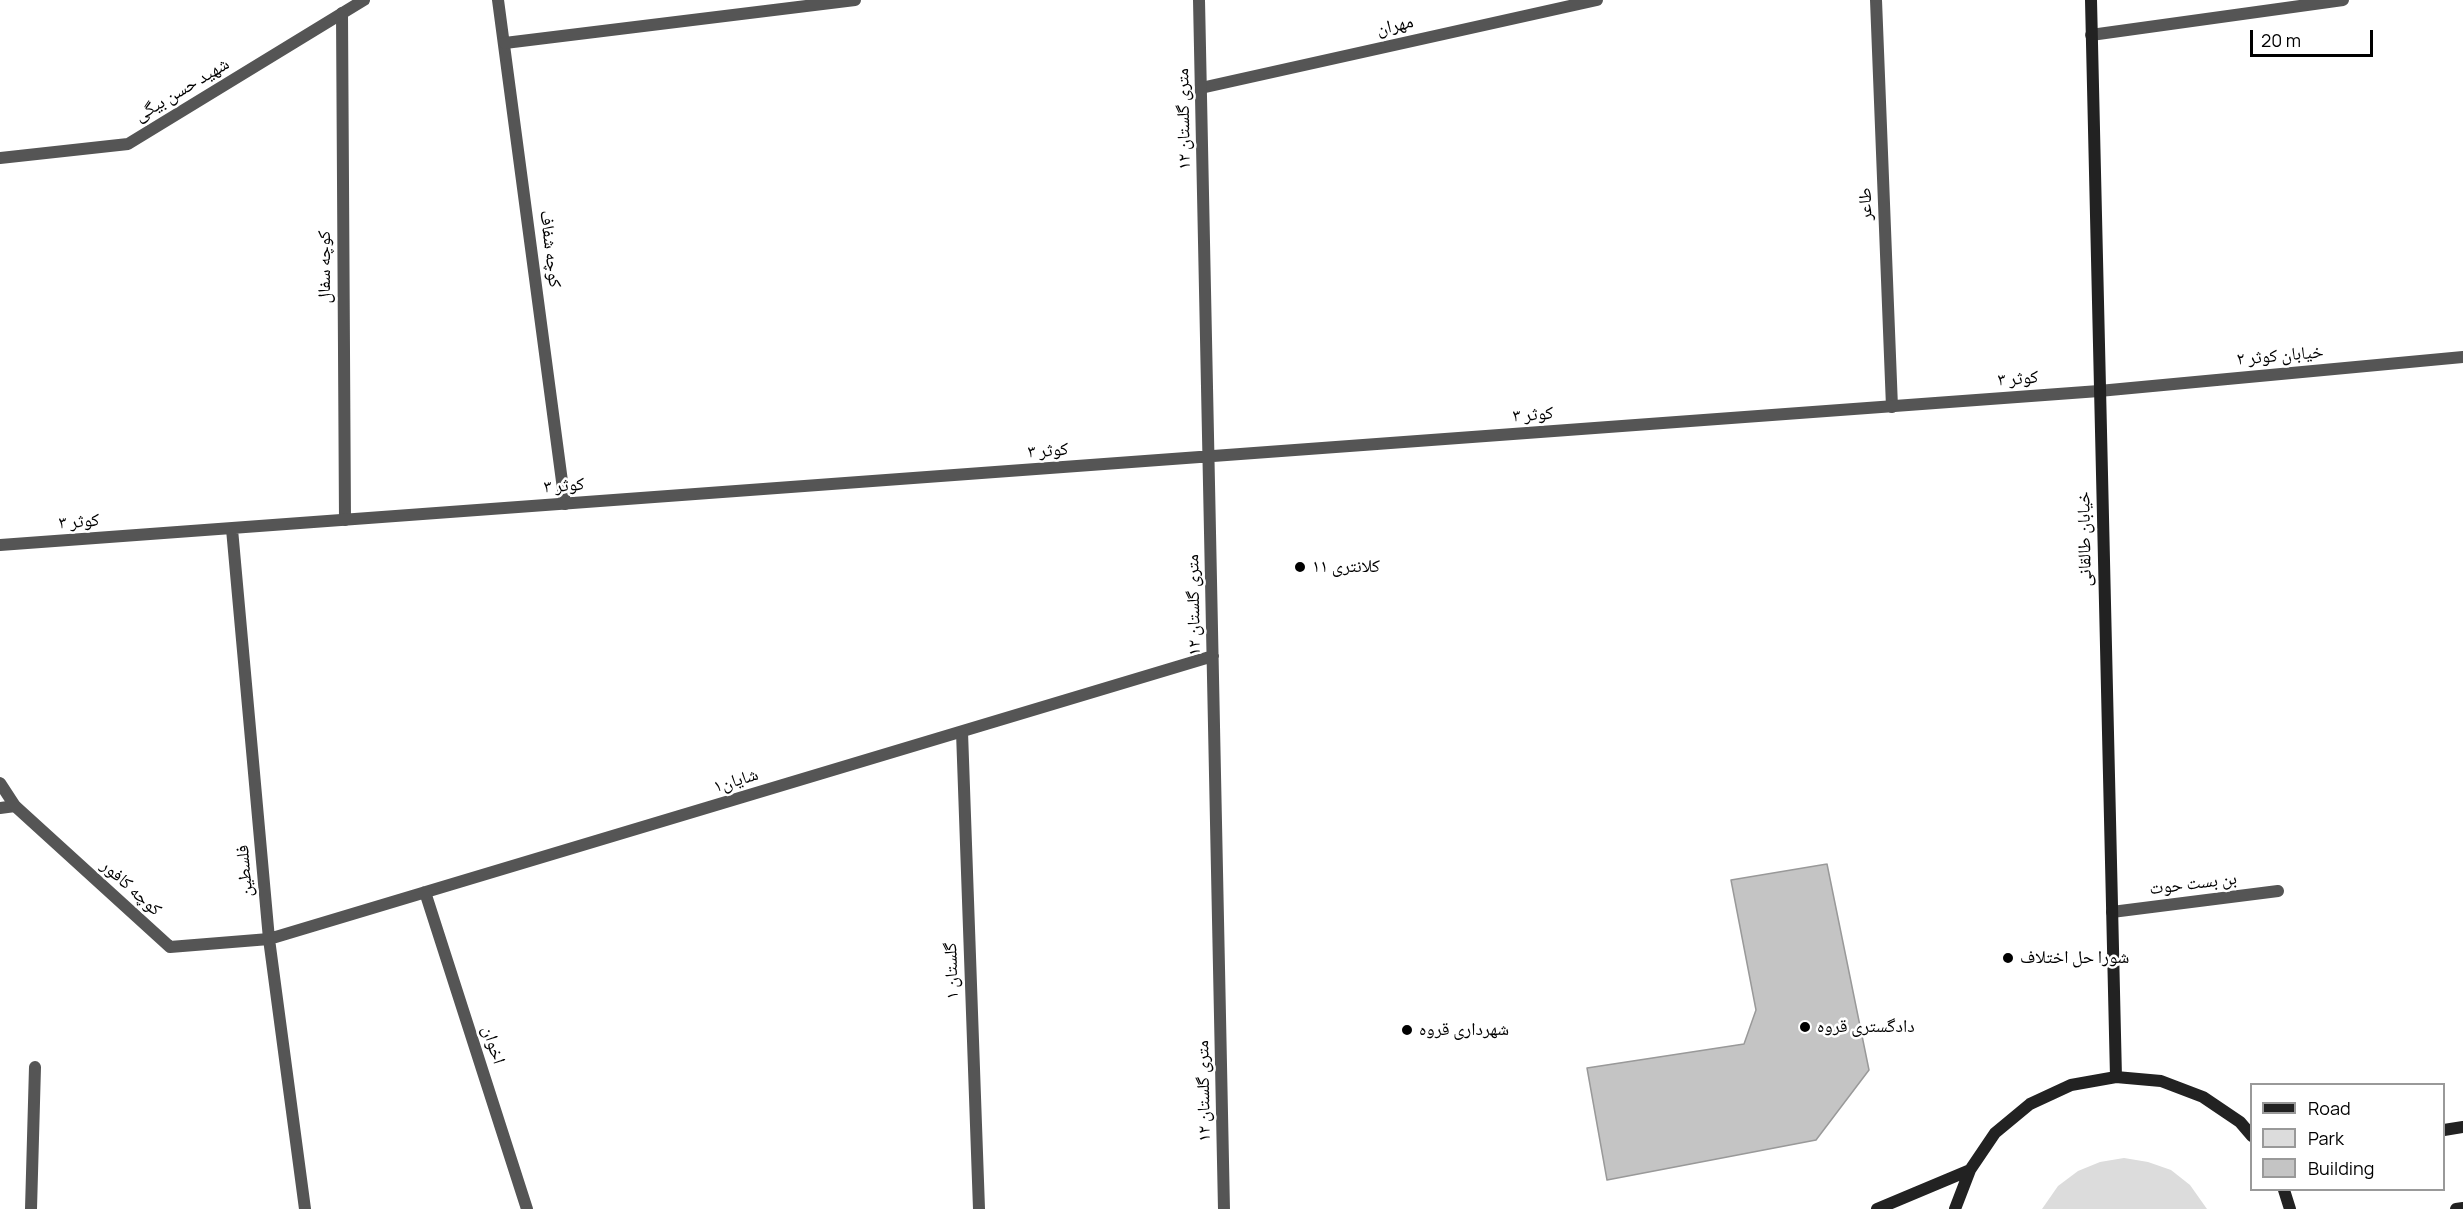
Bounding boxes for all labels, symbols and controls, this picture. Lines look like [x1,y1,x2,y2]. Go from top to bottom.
street label: مهران [1374,11,1416,41]
scale bar [2253,18,2376,56]
text: 20 m [2261,28,2301,52]
street label: شهید حسن بیگی [131,53,233,127]
street label: ۱۲ متری گلستان [1172,68,1196,170]
street label: طاعر [1855,187,1877,221]
street label: کوچه شفاف [535,209,565,289]
street label: کوچه سفال [314,230,336,304]
street label: خیابان کوثر ۲ [2236,341,2324,371]
street label: کوثر ۳ [1997,367,2039,391]
street label: کوثر ۳ [1512,403,1554,427]
street label: کوثر ۳ [1027,439,1069,463]
street label: کوثر ۳ [543,474,585,498]
street label: خیابان طالقانی [2073,491,2097,587]
street label: کوثر ۳ [58,510,100,534]
street label: ۱۲ متری گلستان [1182,554,1206,656]
place label: کلانتری ۱۱ [1312,556,1380,578]
marker: کلانتری ۱۱ [1293,560,1307,574]
street label: شایان۱ [711,764,761,798]
street label: فلسطین [232,844,258,898]
street label: کوچه کافور [96,855,166,921]
street label: بن بست حوت [2148,868,2238,900]
street label: گلستان ۱ [940,942,964,1000]
place label: شورا حل اختلاف [2020,947,2129,969]
marker: شورا حل اختلاف [2001,951,2015,965]
place label: دادگستری قروه [1817,1016,1915,1038]
place label: شهرداری قروه [1419,1019,1509,1041]
marker: دادگستری قروه [1798,1020,1812,1034]
street label: اخوان [477,1023,509,1067]
marker: شهرداری قروه [1400,1023,1414,1037]
street label: ۱۲ متری گلستان [1192,1040,1216,1142]
legend [2250,1083,2445,1191]
text: Road [2308,1096,2351,1120]
text: Park [2308,1126,2344,1150]
text: Building [2308,1156,2374,1180]

